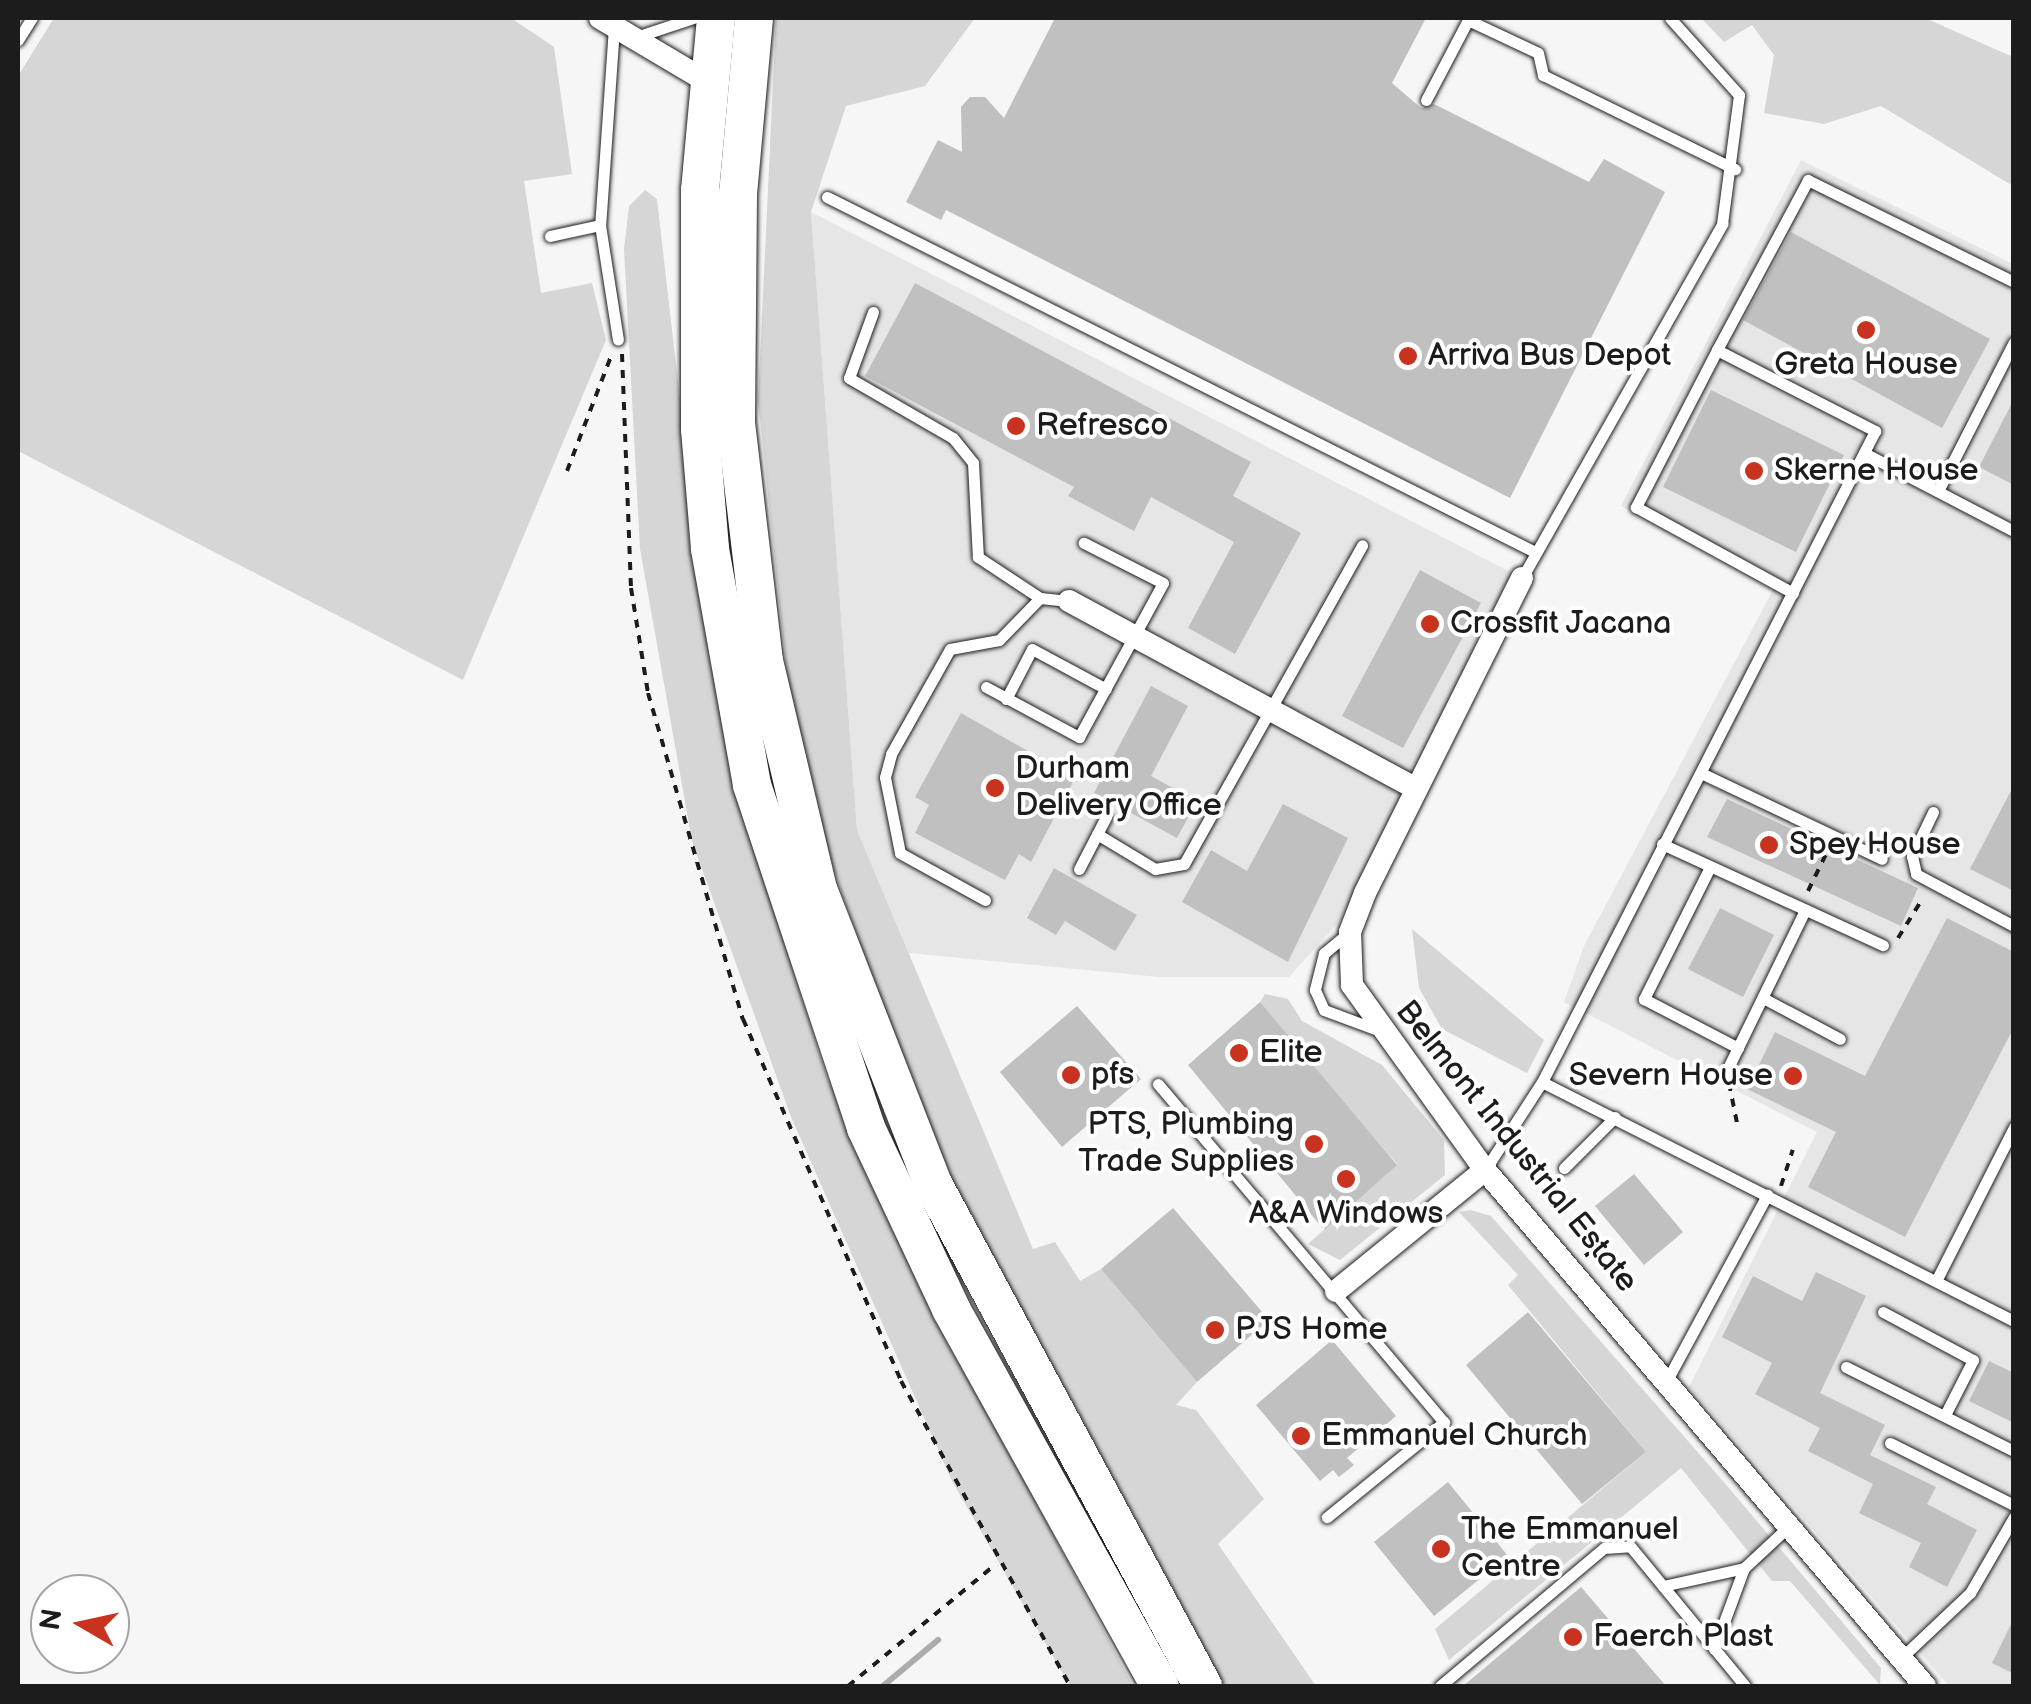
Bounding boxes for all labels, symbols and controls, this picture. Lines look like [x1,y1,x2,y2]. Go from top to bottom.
marker: Greta House [1855,319,1877,341]
place label: Arriva Bus Depot [1428,337,1671,375]
marker: Arriva Bus Depot [1397,345,1419,367]
place label: Greta House [1774,346,1958,384]
place label: Refresco [1036,407,1169,445]
marker: Refresco [1005,415,1027,437]
place label: Skerne House [1774,452,1979,490]
marker: Skerne House [1743,460,1765,482]
place label: Crossfit Jacana [1450,605,1673,643]
marker: Crossfit Jacana [1419,613,1441,635]
place label: Durham Delivery Office [1015,751,1224,826]
marker: Durham Delivery Office [984,777,1006,799]
place label: Spey House [1789,826,1963,864]
marker: Spey House [1758,834,1780,856]
street label: Belmont Industrial Estate [1387,994,1645,1300]
place label: Elite [1259,1034,1323,1072]
marker: Elite [1228,1042,1250,1064]
place label: pfs [1091,1056,1134,1094]
place label: Severn House [1569,1057,1773,1095]
marker: pfs [1060,1064,1082,1086]
marker: Severn House [1782,1065,1804,1087]
place label: PTS, Plumbing Trade Supplies [1078,1107,1294,1182]
marker: PTS, Plumbing Trade Supplies [1303,1133,1325,1155]
marker: A&A Windows [1335,1168,1357,1190]
place label: A&A Windows [1248,1195,1444,1233]
place label: PJS Home [1235,1311,1387,1349]
marker: PJS Home [1204,1319,1226,1341]
place label: Emmanuel Church [1321,1417,1587,1455]
marker: Emmanuel Church [1290,1425,1312,1447]
place label: The Emmanuel Centre [1461,1512,1679,1587]
marker: The Emmanuel Centre [1430,1538,1452,1560]
north arrow [30,1574,130,1674]
text: N [34,1607,70,1633]
place label: Faerch Plast [1593,1618,1773,1656]
marker: Faerch Plast [1562,1626,1584,1648]

